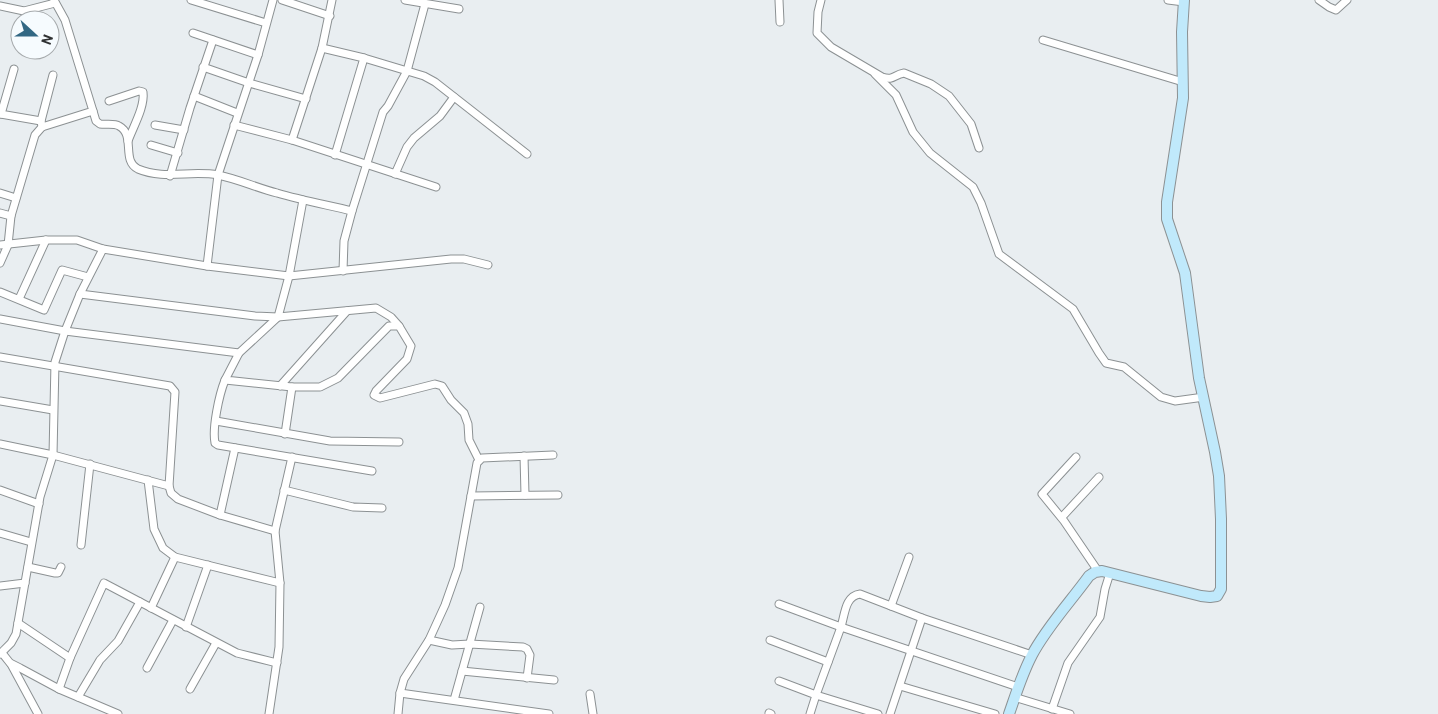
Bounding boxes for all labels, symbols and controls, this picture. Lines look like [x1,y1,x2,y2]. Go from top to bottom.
north arrow [10,10,60,60]
text: N [38,32,57,47]

